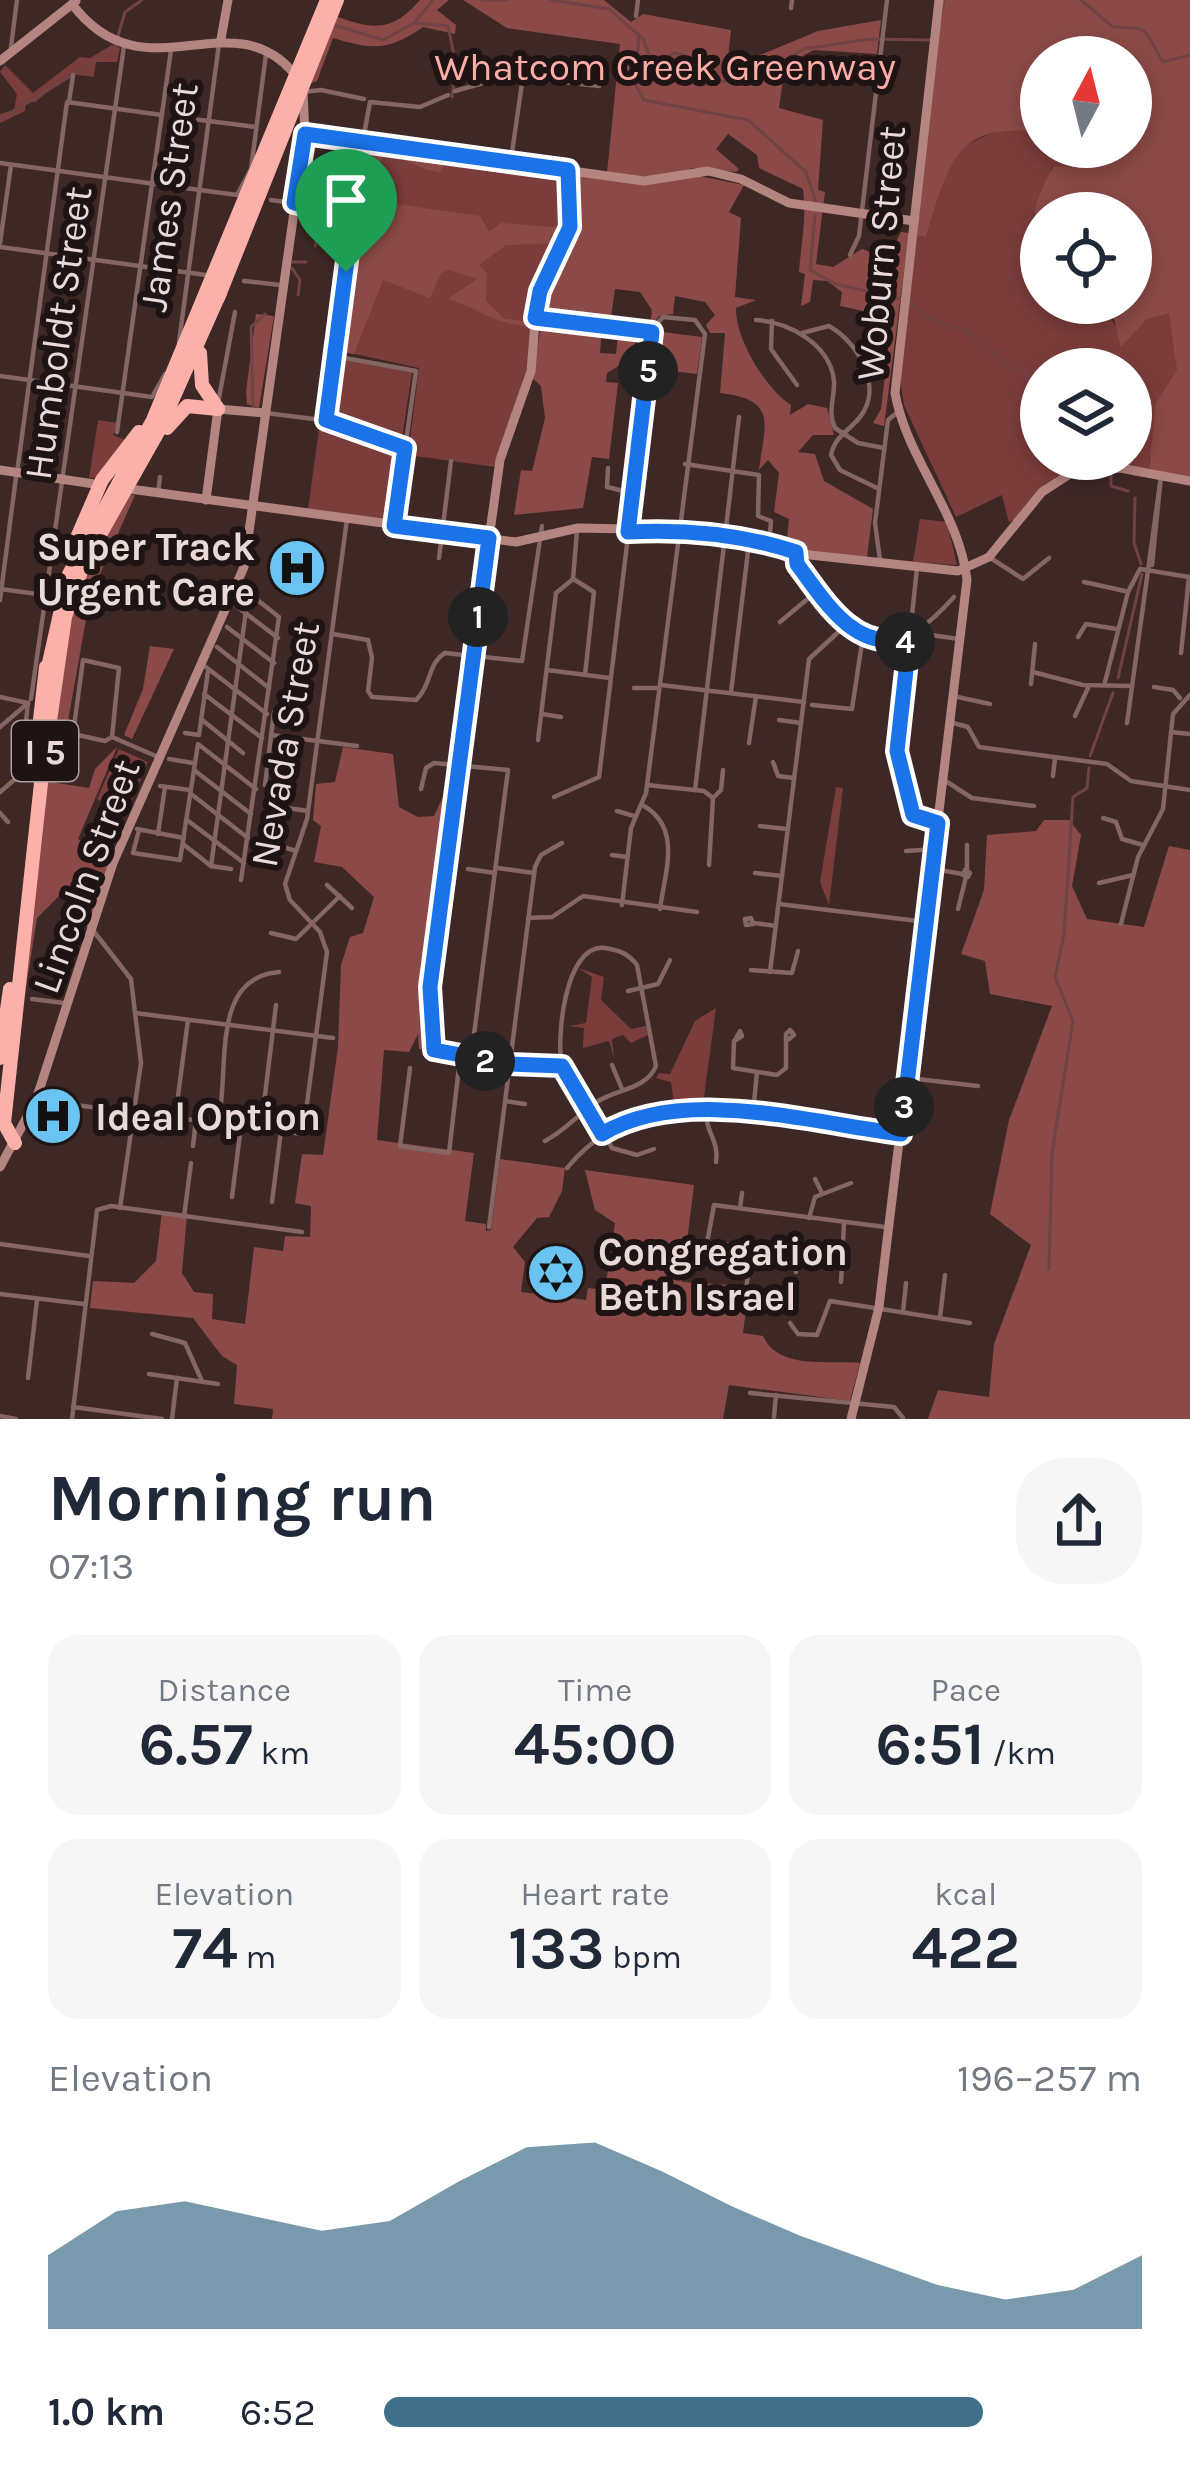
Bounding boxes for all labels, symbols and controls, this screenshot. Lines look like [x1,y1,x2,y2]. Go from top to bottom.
north arrow [1020,36,1152,168]
map controls [1020,36,1152,480]
park label: Whatcom Creek Greenway [434,44,896,90]
street label: James Street [130,80,208,314]
street label: Woburn Street [847,124,915,382]
pin [295,149,397,272]
icon: arrive [313,167,379,233]
street label: Humboldt Street [15,184,101,483]
button: locate [1020,192,1152,324]
pin: 5 [618,341,678,401]
button: layers [1020,348,1152,480]
text: 5 [638,352,658,390]
place label: Super Track Urgent Care [37,524,255,615]
hospital icon: Super Track Urgent Care [266,537,328,599]
pin: 1 [448,587,508,647]
text: 1 [472,598,484,636]
pin: 4 [875,612,935,672]
street label: Nevada Street [241,618,329,871]
text: 4 [895,623,915,661]
road number: I 5 [12,721,78,781]
street label: Lincoln Street [22,753,150,1000]
pin: 2 [455,1031,515,1091]
text: 2 [475,1042,495,1080]
pin: 3 [874,1077,934,1137]
hospital icon: Ideal Option [22,1085,84,1147]
text: 3 [894,1088,914,1126]
place label: Ideal Option [95,1094,321,1140]
place label: Congregation Beth Israel [598,1229,848,1320]
synagogue icon: Congregation Beth Israel [525,1242,587,1304]
button: share [1016,1458,1142,1584]
text: Morning run [48,1459,436,1537]
text: 07:13 [48,1543,134,1589]
text: Distance [158,1671,291,1709]
text: Time [558,1671,632,1709]
text: Pace [930,1671,1001,1709]
text: 6.57 [139,1709,253,1779]
text: 45:00 [514,1709,676,1779]
text: 6:51 [875,1709,984,1779]
text: km [253,1734,310,1772]
text: /km [984,1734,1056,1772]
text: Elevation [154,1875,294,1913]
text: Heart rate [521,1875,669,1913]
text: kcal [934,1875,997,1913]
text: 74 [172,1913,238,1983]
text: 133 [508,1913,604,1983]
text: 422 [912,1913,1020,1983]
text: m [238,1938,276,1976]
text: bpm [604,1938,682,1976]
text: Elevation [48,2055,213,2101]
text: 196–257 m [957,2055,1142,2101]
text: 1.0 km [48,2389,165,2435]
text: 6:52 [240,2389,316,2435]

